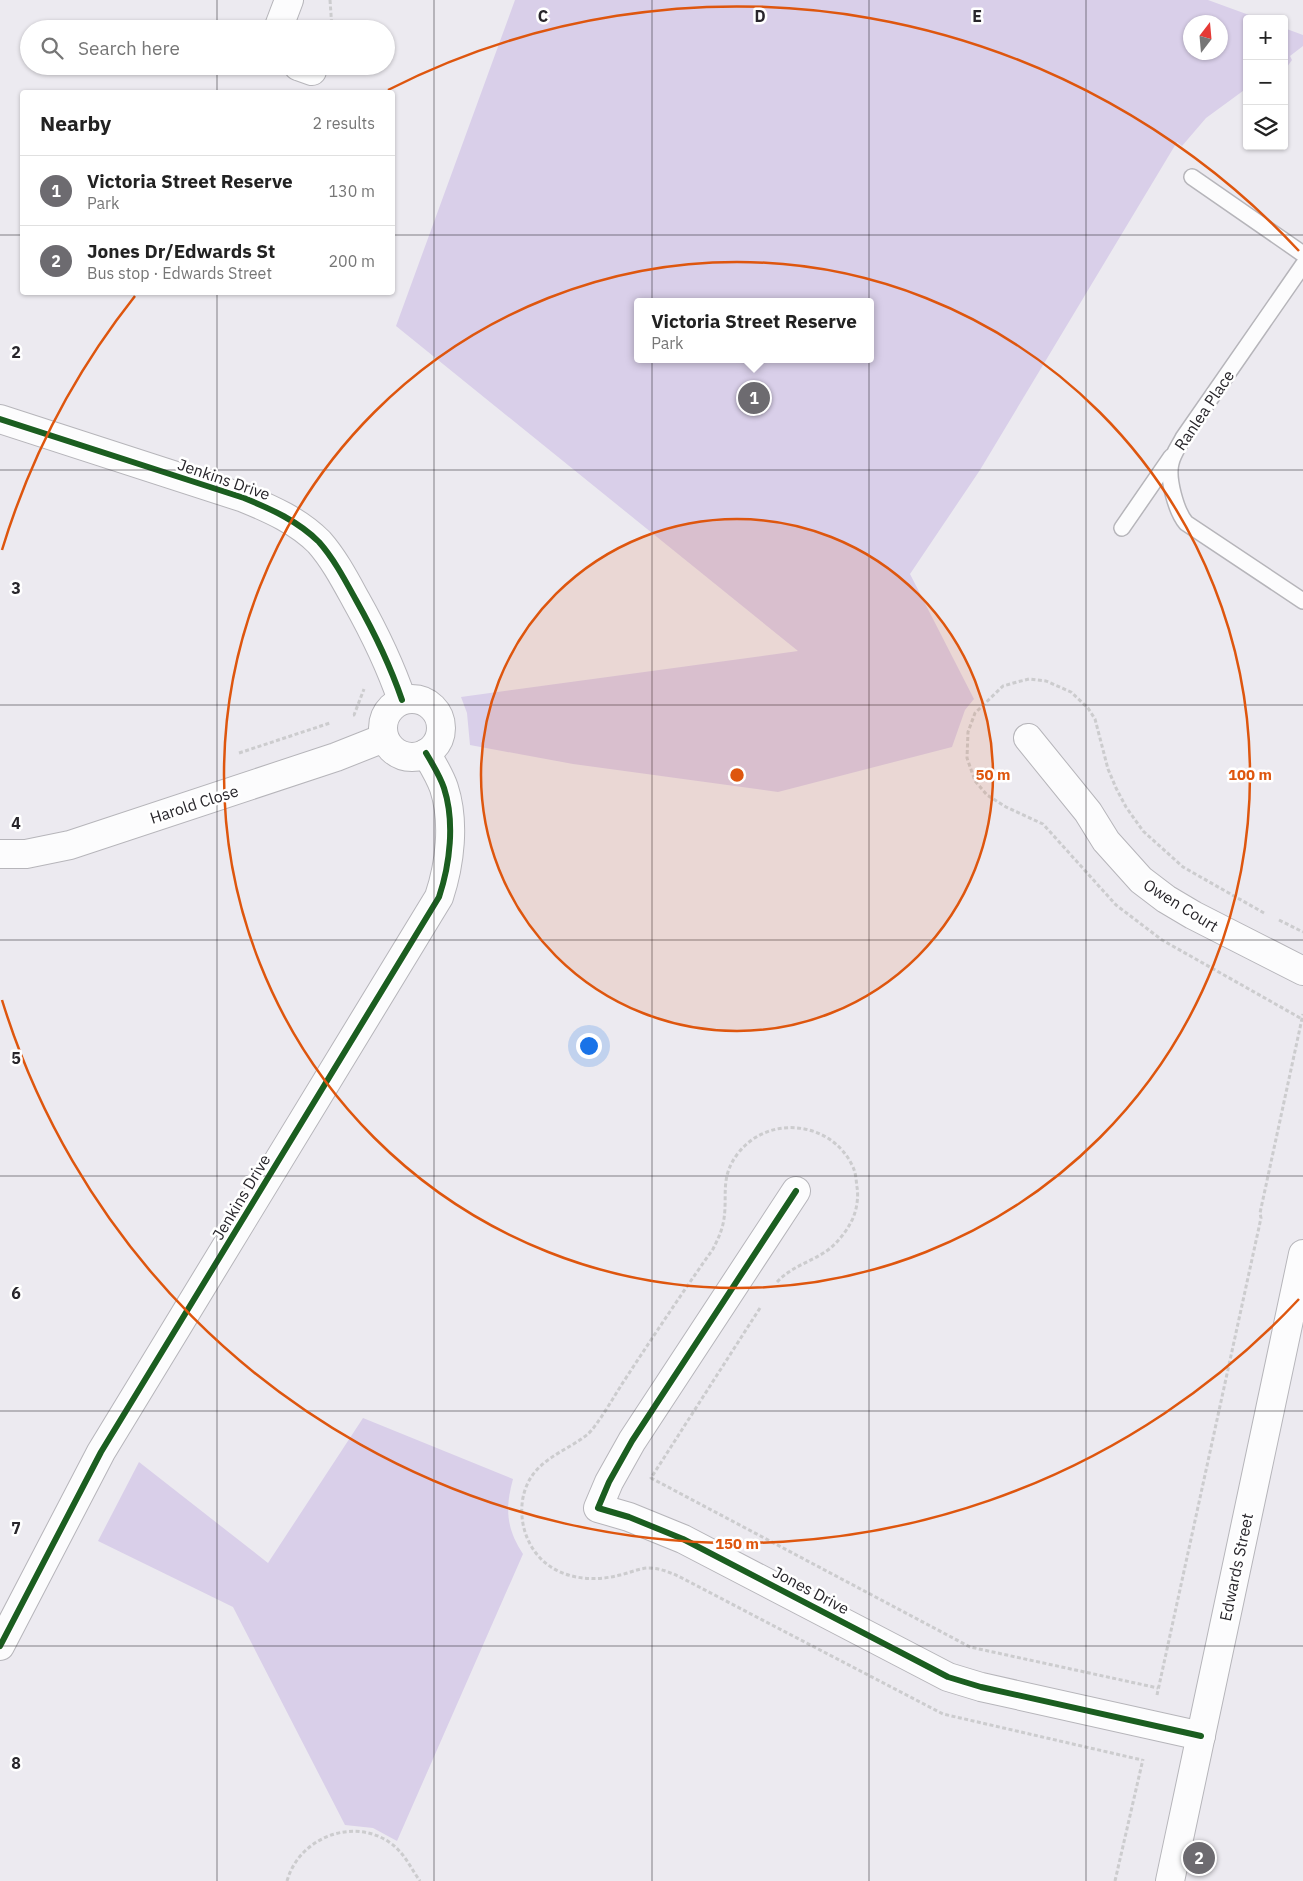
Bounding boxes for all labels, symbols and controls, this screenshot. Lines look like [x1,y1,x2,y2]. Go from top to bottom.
text: C [538,6,548,26]
text: D [754,6,766,26]
text: E [972,6,982,26]
north arrow [1183,15,1228,60]
map controls [1243,15,1288,150]
button: + [1243,15,1288,60]
search box [20,20,395,75]
icon: search [38,34,66,62]
text: Search here [78,36,180,60]
button: − [1243,60,1288,105]
button: layers [1243,105,1288,150]
text: Nearby [40,109,111,137]
text: 2 results [312,113,375,133]
text: Victoria Street Reserve [87,169,293,193]
text: 1 [51,181,61,201]
text: 130 m [328,181,375,201]
text: Park [87,193,119,213]
text: Jones Dr/Edwards St [87,239,275,263]
text: 2 [51,251,61,271]
text: 200 m [328,251,375,271]
text: Bus stop · Edwards Street [87,263,272,283]
popup [634,298,874,363]
text: Victoria Street Reserve [651,309,857,333]
text: Park [651,333,684,353]
text: 2 [11,342,21,362]
street label: Ranlea Place [1170,366,1238,454]
pin: 1 [738,379,770,417]
street label: Jenkins Drive [175,454,273,504]
text: 3 [11,578,21,598]
text: 50 m [976,765,1010,784]
text: 100 m [1228,765,1272,784]
centre of rings [728,766,746,784]
street label: Harold Close [147,780,241,828]
text: 4 [11,813,21,833]
street label: Owen Court [1140,874,1222,936]
your location [576,1033,602,1059]
text: 5 [11,1048,21,1068]
street label: Jenkins Drive [208,1150,274,1243]
text: 6 [11,1283,21,1303]
street label: Edwards Street [1215,1511,1257,1623]
text: 7 [11,1518,21,1538]
text: 150 m [715,1534,759,1553]
street label: Jones Drive [769,1562,853,1619]
text: 8 [11,1753,21,1773]
pin: 2 [1183,1839,1215,1877]

